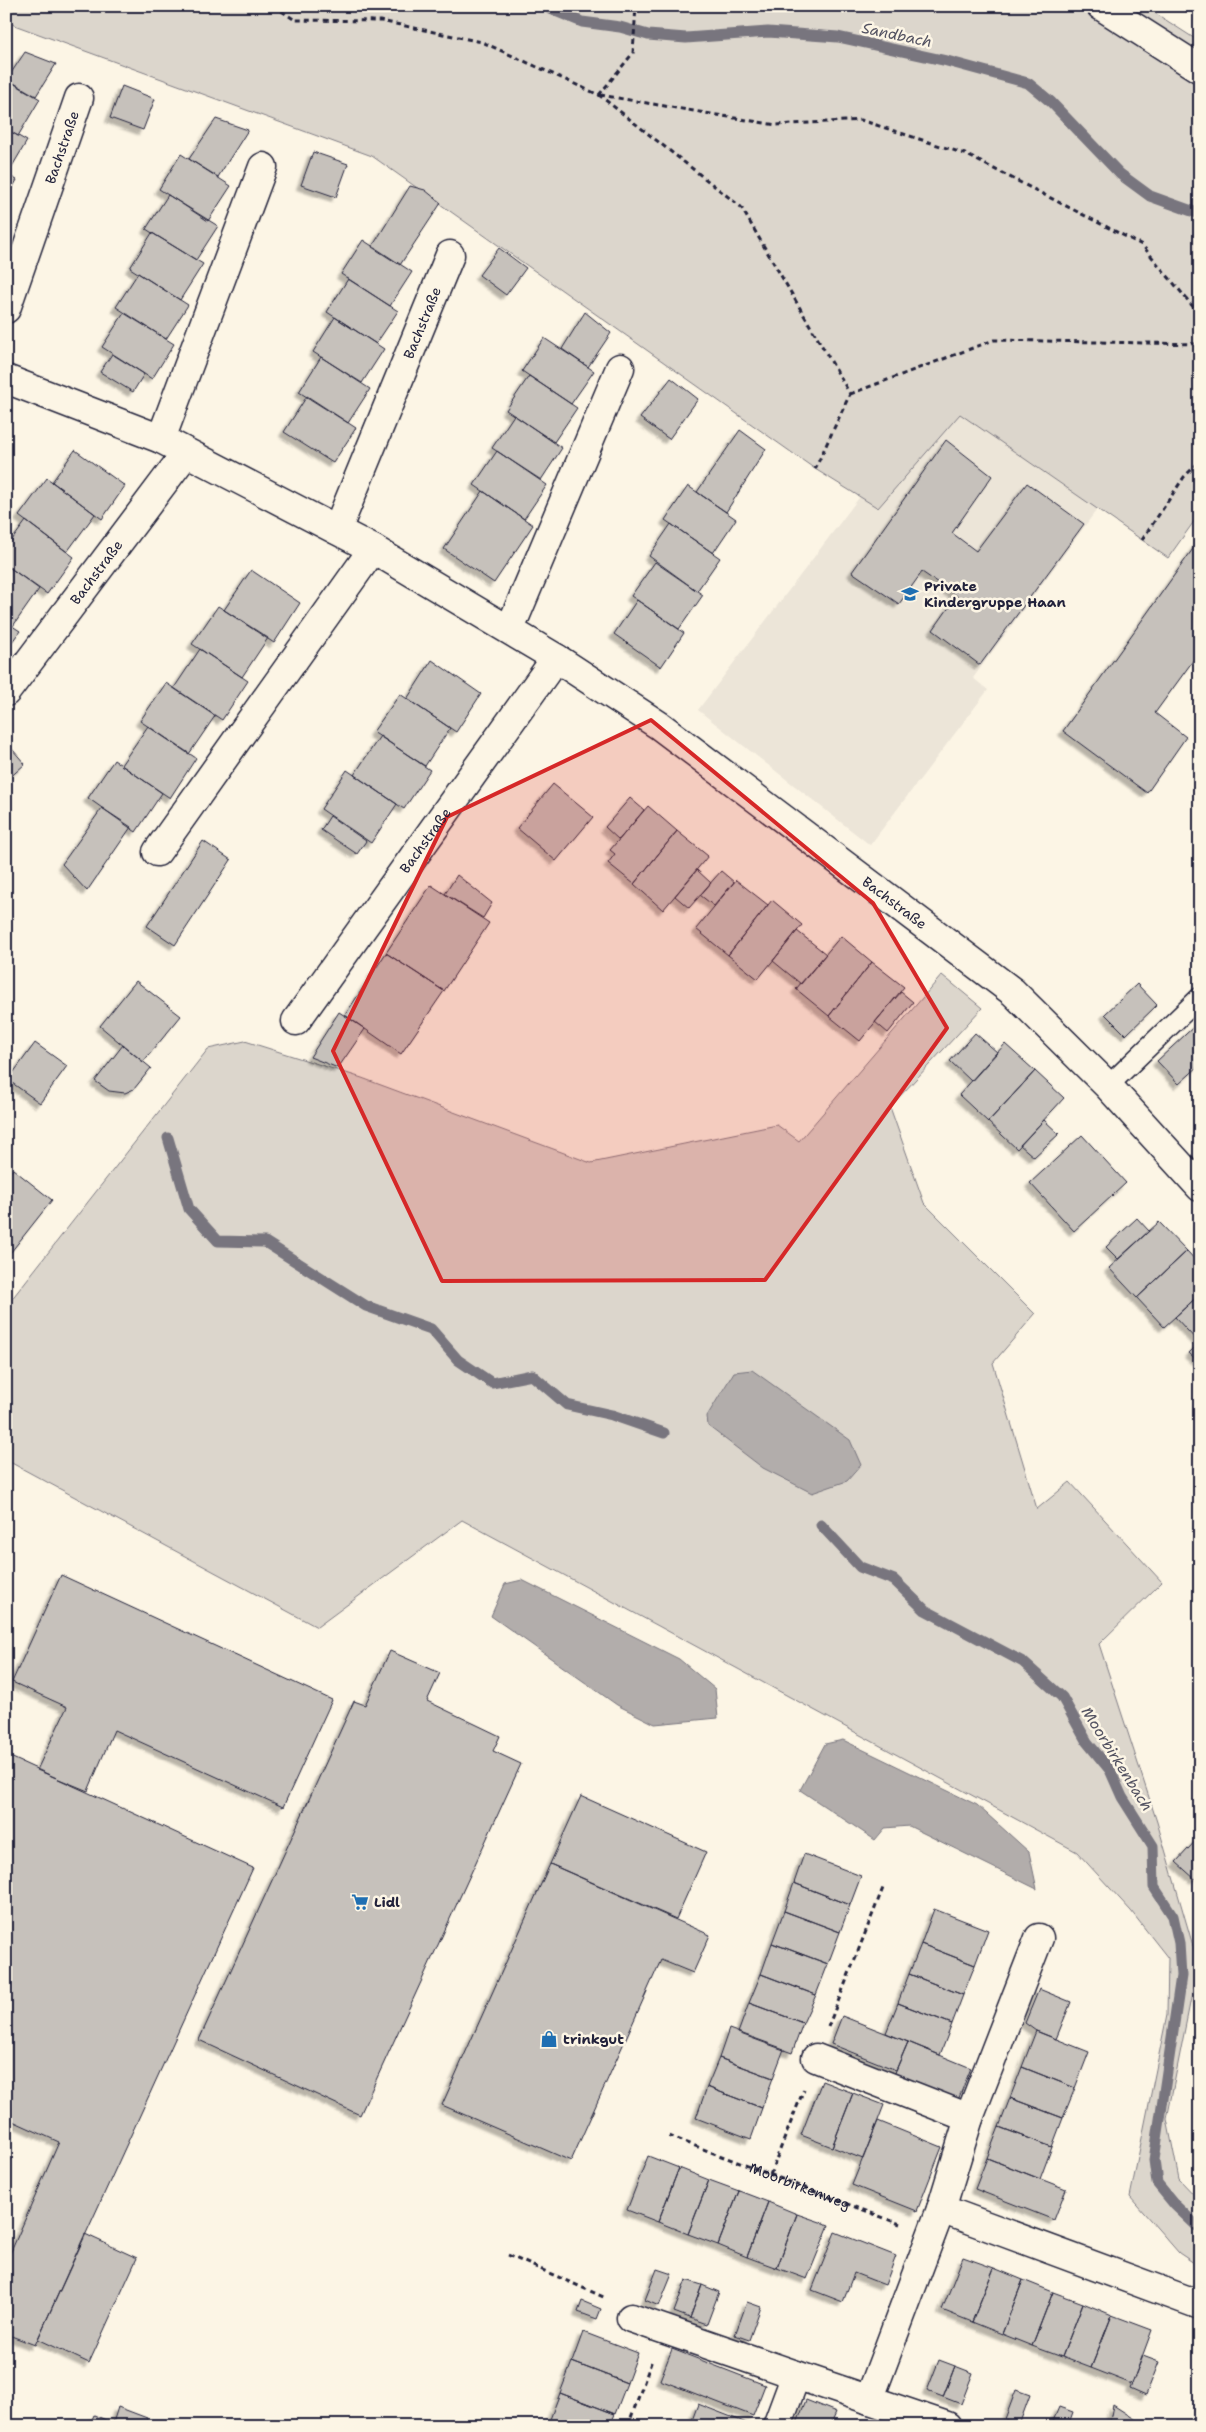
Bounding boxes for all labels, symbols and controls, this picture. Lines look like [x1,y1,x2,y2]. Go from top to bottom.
water label: Sandbach [860,18,934,52]
street label: Bachstraße [41,108,83,186]
street label: Bachstraße [399,284,445,362]
street label: Bachstraße [66,536,126,608]
place label: Private Kindergruppe Haan [924,577,1066,611]
school or university icon: Private Kindergruppe Haan [900,584,920,604]
street label: Bachstraße [396,804,455,877]
street label: Bachstraße [859,873,930,933]
water label: Moorbirkenbach [1077,1703,1157,1815]
supermarket icon: Lidl [350,1892,370,1912]
place label: Lidl [374,1893,400,1911]
shop icon: trinkgut [539,2029,559,2049]
place label: trinkgut [563,2030,624,2048]
street label: Moorbirkenweg [747,2158,853,2213]

